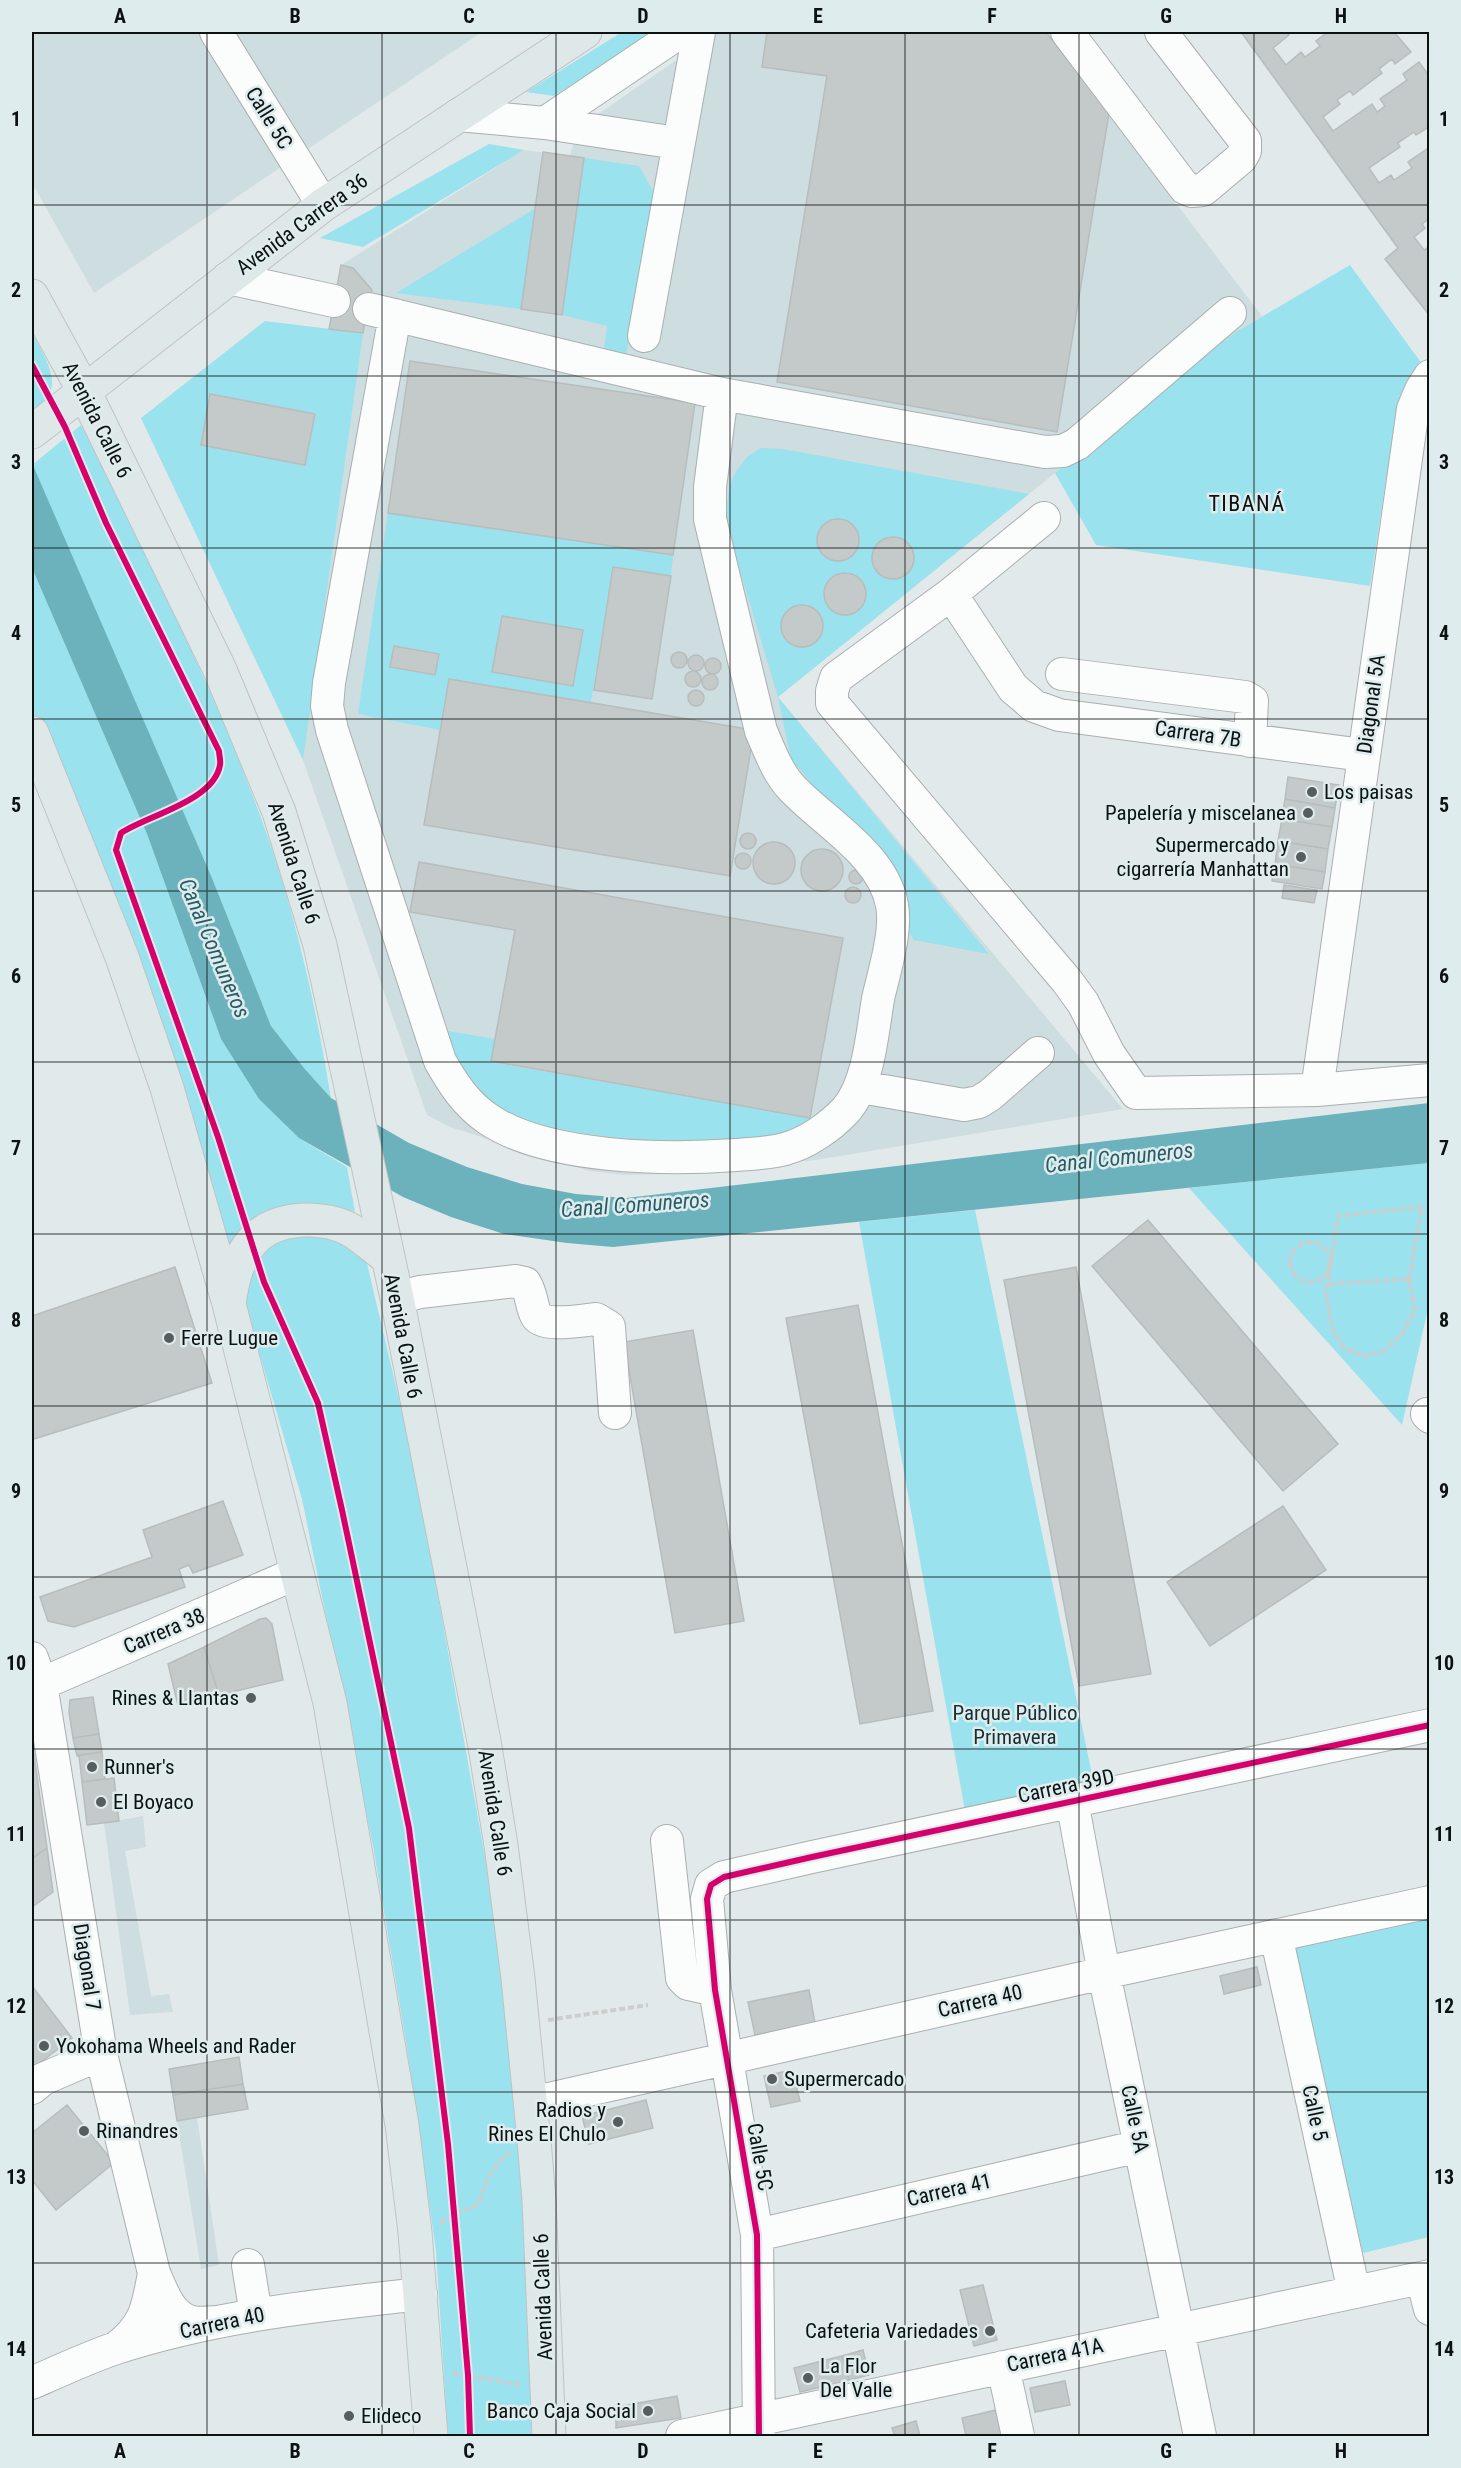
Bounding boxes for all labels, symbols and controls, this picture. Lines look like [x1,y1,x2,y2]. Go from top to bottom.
text: A [114,4,126,28]
text: B [289,4,301,28]
text: C [463,4,475,28]
text: D [637,4,649,28]
text: E [813,4,823,28]
text: F [987,4,997,28]
text: G [1160,4,1172,28]
text: H [1335,4,1347,28]
street label: Calle 5C [241,83,297,153]
text: 1 [11,107,21,131]
text: 1 [1439,107,1449,131]
street label: Avenida Carrera 36 [232,168,372,280]
text: 2 [11,278,21,302]
text: 2 [1439,278,1449,302]
street label: Avenida Calle 6 [57,358,137,482]
text: 3 [11,450,21,474]
text: 3 [1439,450,1449,474]
district label: TIBANÁ [1208,491,1286,516]
text: 4 [11,621,21,645]
text: 4 [1439,621,1449,645]
street label: Diagonal 5A [1352,653,1390,755]
street label: Carrera 7B [1153,716,1243,752]
place label: Los paisas [1324,780,1413,804]
marker: Los paisas [1305,785,1319,799]
text: 5 [11,793,21,817]
text: 5 [1439,793,1449,817]
street label: Avenida Calle 6 [263,799,325,927]
place label: Papelería y miscelanea [1105,801,1296,825]
marker: Papelería y miscelanea [1301,806,1315,820]
place label: Supermercado y cigarrería Manhattan [1116,833,1289,881]
marker: Supermercado y cigarrería Manhattan [1294,850,1308,864]
water label: Canal Comuneros [174,875,255,1022]
text: 6 [11,964,21,988]
text: 6 [1439,964,1449,988]
text: 7 [11,1136,21,1160]
text: 7 [1439,1136,1449,1160]
water label: Canal Comuneros [1044,1137,1194,1178]
water label: Canal Comuneros [560,1187,710,1222]
street label: Avenida Calle 6 [379,1271,427,1401]
text: 8 [11,1308,21,1332]
text: 8 [1439,1308,1449,1332]
place label: Ferre Lugue [181,1326,278,1350]
marker: Ferre Lugue [162,1331,176,1345]
text: 9 [11,1479,21,1503]
text: 9 [1439,1479,1449,1503]
street label: Carrera 38 [120,1603,208,1659]
text: 10 [6,1651,26,1675]
text: 10 [1434,1651,1454,1675]
place label: Rines & Llantas [111,1686,239,1710]
marker: Rines & Llantas [244,1691,258,1705]
park label: Parque Público Primavera [952,1701,1078,1749]
street label: Avenida Calle 6 [473,1748,517,1878]
place label: Runner's [104,1755,174,1779]
marker: Runner's [85,1760,99,1774]
street label: Carrera 39D [1016,1764,1116,1808]
place label: El Boyaco [113,1790,194,1814]
marker: El Boyaco [94,1795,108,1809]
text: 11 [6,1822,26,1846]
text: 11 [1434,1822,1454,1846]
street label: Diagonal 7 [68,1922,106,2012]
street label: Carrera 40 [935,1980,1025,2022]
text: 12 [6,1994,26,2018]
text: 12 [1434,1994,1454,2018]
place label: Yokohama Wheels and Rader [56,2034,296,2058]
marker: Yokohama Wheels and Rader [37,2039,51,2053]
place label: Supermercado [784,2067,904,2091]
marker: Supermercado [765,2072,779,2086]
street label: Calle 5A [1116,2083,1154,2155]
street label: Calle 5 [1297,2083,1333,2143]
place label: Radios y Rines El Chulo [488,2098,606,2146]
marker: Radios y Rines El Chulo [611,2115,625,2129]
place label: Rinandres [96,2119,178,2143]
street label: Calle 5C [742,2121,778,2193]
marker: Rinandres [77,2124,91,2138]
text: 13 [6,2165,26,2189]
text: 13 [1434,2165,1454,2189]
street label: Carrera 41 [904,2169,994,2211]
street label: Avenida Calle 6 [529,2233,557,2361]
street label: Carrera 40 [177,2302,267,2344]
place label: Cafeteria Variedades [805,2319,978,2343]
marker: Cafeteria Variedades [983,2324,997,2338]
street label: Carrera 41A [1005,2333,1105,2377]
text: 14 [6,2337,26,2361]
text: 14 [1434,2337,1454,2361]
place label: La Flor Del Valle [820,2354,892,2402]
marker: La Flor Del Valle [801,2371,815,2385]
place label: Banco Caja Social [487,2399,636,2423]
place label: Elideco [361,2404,422,2428]
marker: Banco Caja Social [641,2404,655,2418]
marker: Elideco [342,2409,356,2423]
text: A [114,2439,126,2463]
text: B [289,2439,301,2463]
text: C [463,2439,475,2463]
text: D [637,2439,649,2463]
text: E [813,2439,823,2463]
text: F [987,2439,997,2463]
text: G [1160,2439,1172,2463]
text: H [1335,2439,1347,2463]

